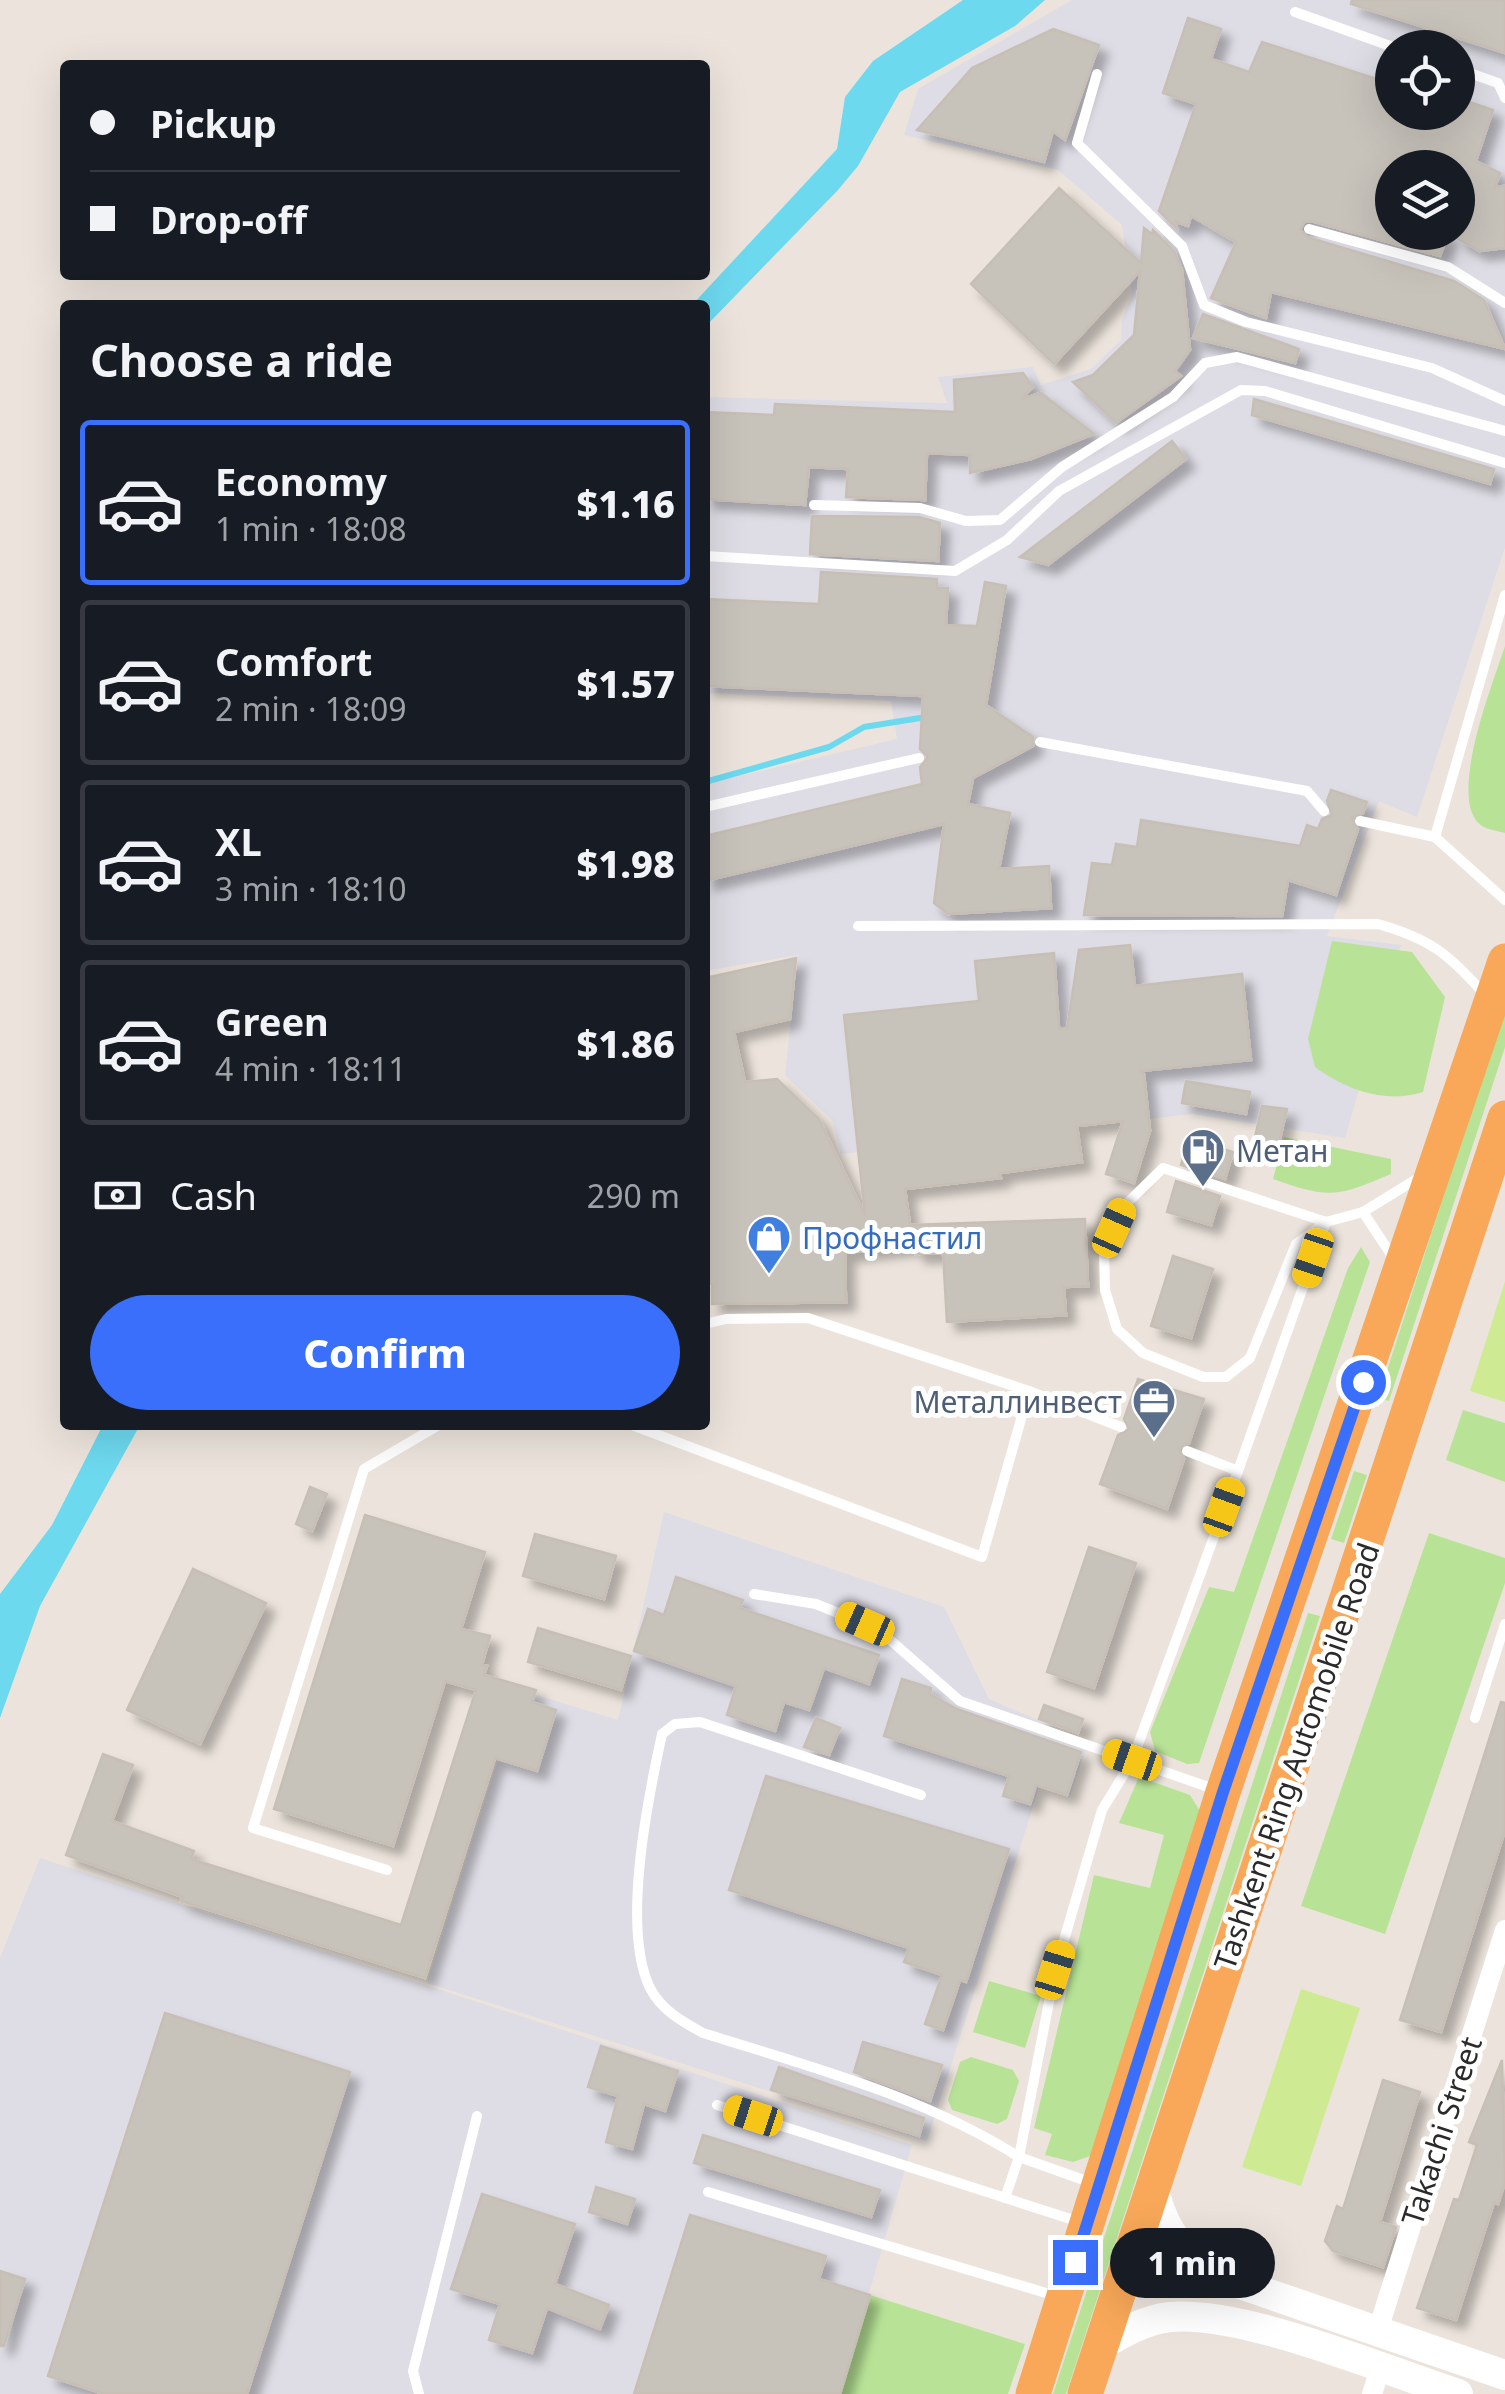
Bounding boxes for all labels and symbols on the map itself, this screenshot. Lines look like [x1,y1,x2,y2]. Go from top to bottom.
fuel station icon: Метан [1180,1127,1226,1188]
place label: Метан [1236,1130,1329,1171]
car [1088,1194,1140,1262]
shop icon: Профнастил [746,1214,792,1275]
place label: Профнастил [802,1217,982,1258]
car [1289,1225,1337,1291]
route start [1341,1360,1386,1405]
office icon: Металлинвест [1131,1378,1177,1439]
place label: Металлинвест [913,1381,1122,1422]
car [1200,1474,1248,1540]
street label: Tashkent Ring Automobile Road [1204,1537,1388,1975]
car [831,1598,899,1650]
car [1099,1736,1165,1784]
car [1032,1937,1078,2003]
street label: Takachi Street [1391,2031,1491,2231]
car [720,2092,786,2140]
callout: 1 min [1110,2227,1275,2297]
route end [1053,2240,1098,2285]

